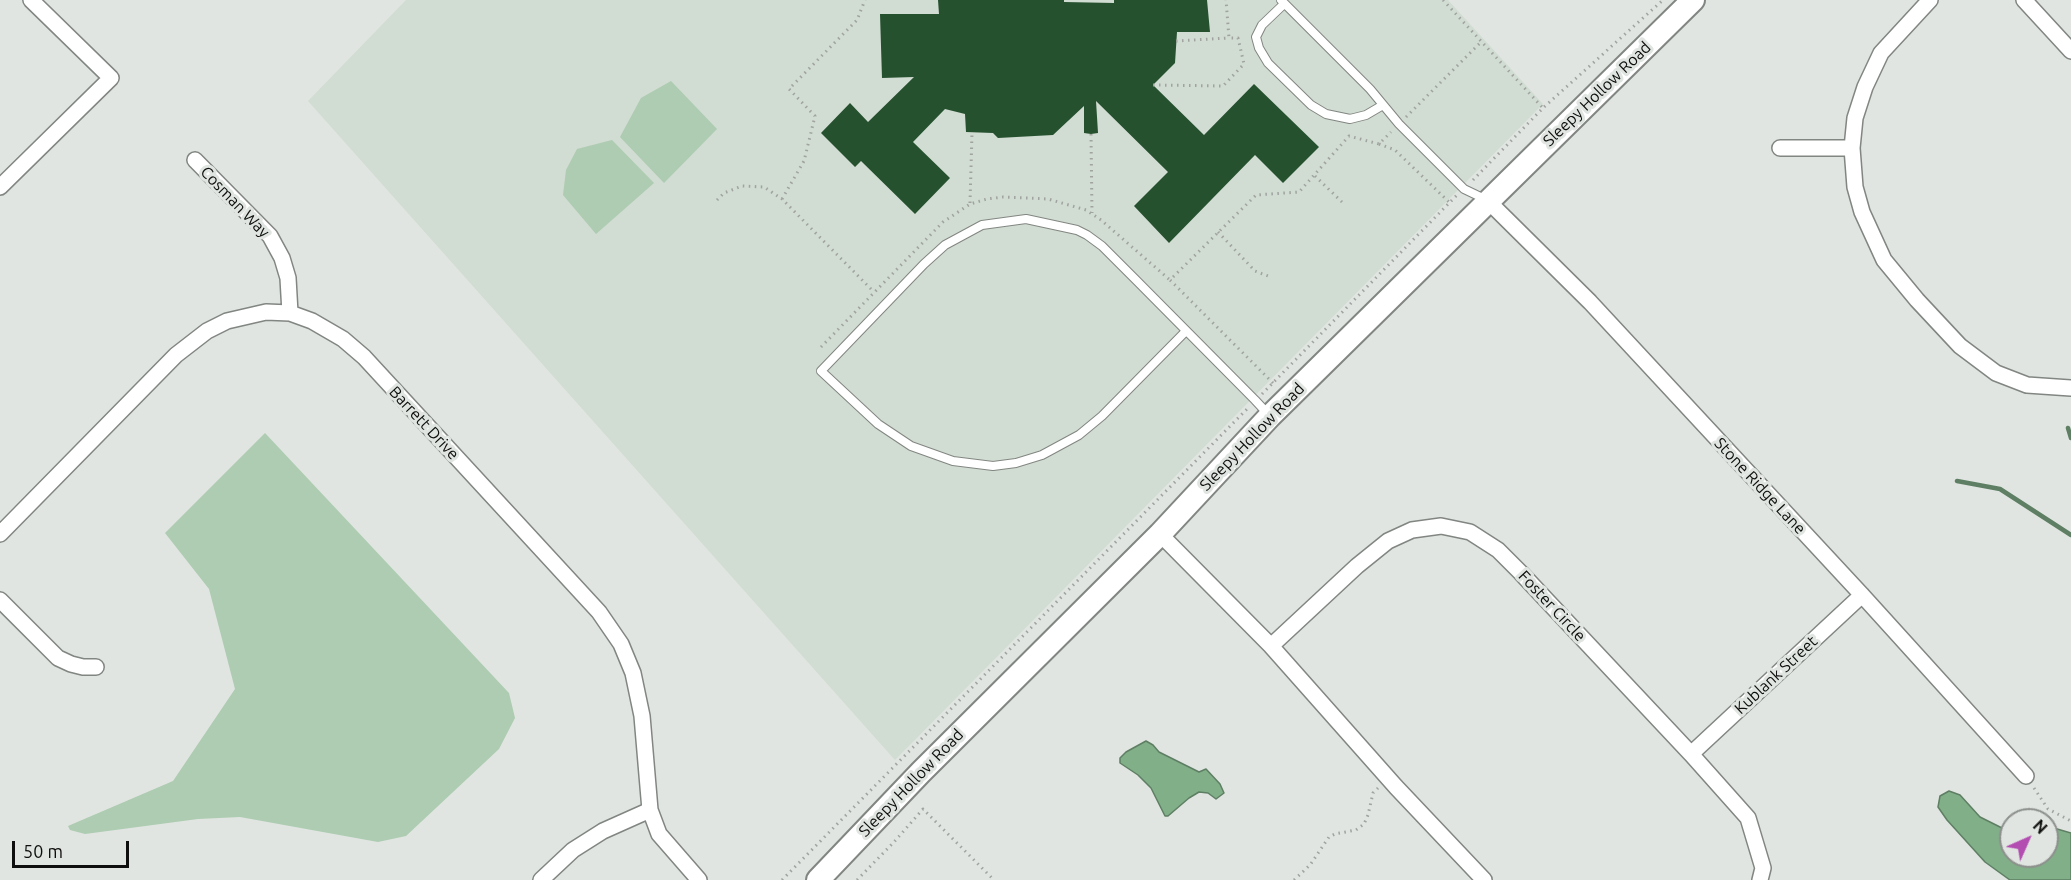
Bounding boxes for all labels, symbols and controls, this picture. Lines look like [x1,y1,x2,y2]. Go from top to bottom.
street label: Sleepy Hollow Road [1539,38,1655,150]
street label: Cosman Way [196,162,274,242]
street label: Sleepy Hollow Road [1196,379,1308,495]
street label: Barrett Drive [385,382,463,464]
street label: Stone Ridge Lane [1710,434,1810,538]
street label: Foster Circle [1514,567,1590,645]
street label: Kublank Street [1731,632,1821,718]
street label: Sleepy Hollow Road [855,725,967,841]
north arrow [1999,808,2059,868]
text: N [2030,816,2051,837]
scale bar [15,829,132,867]
text: 50 m [23,841,63,861]

